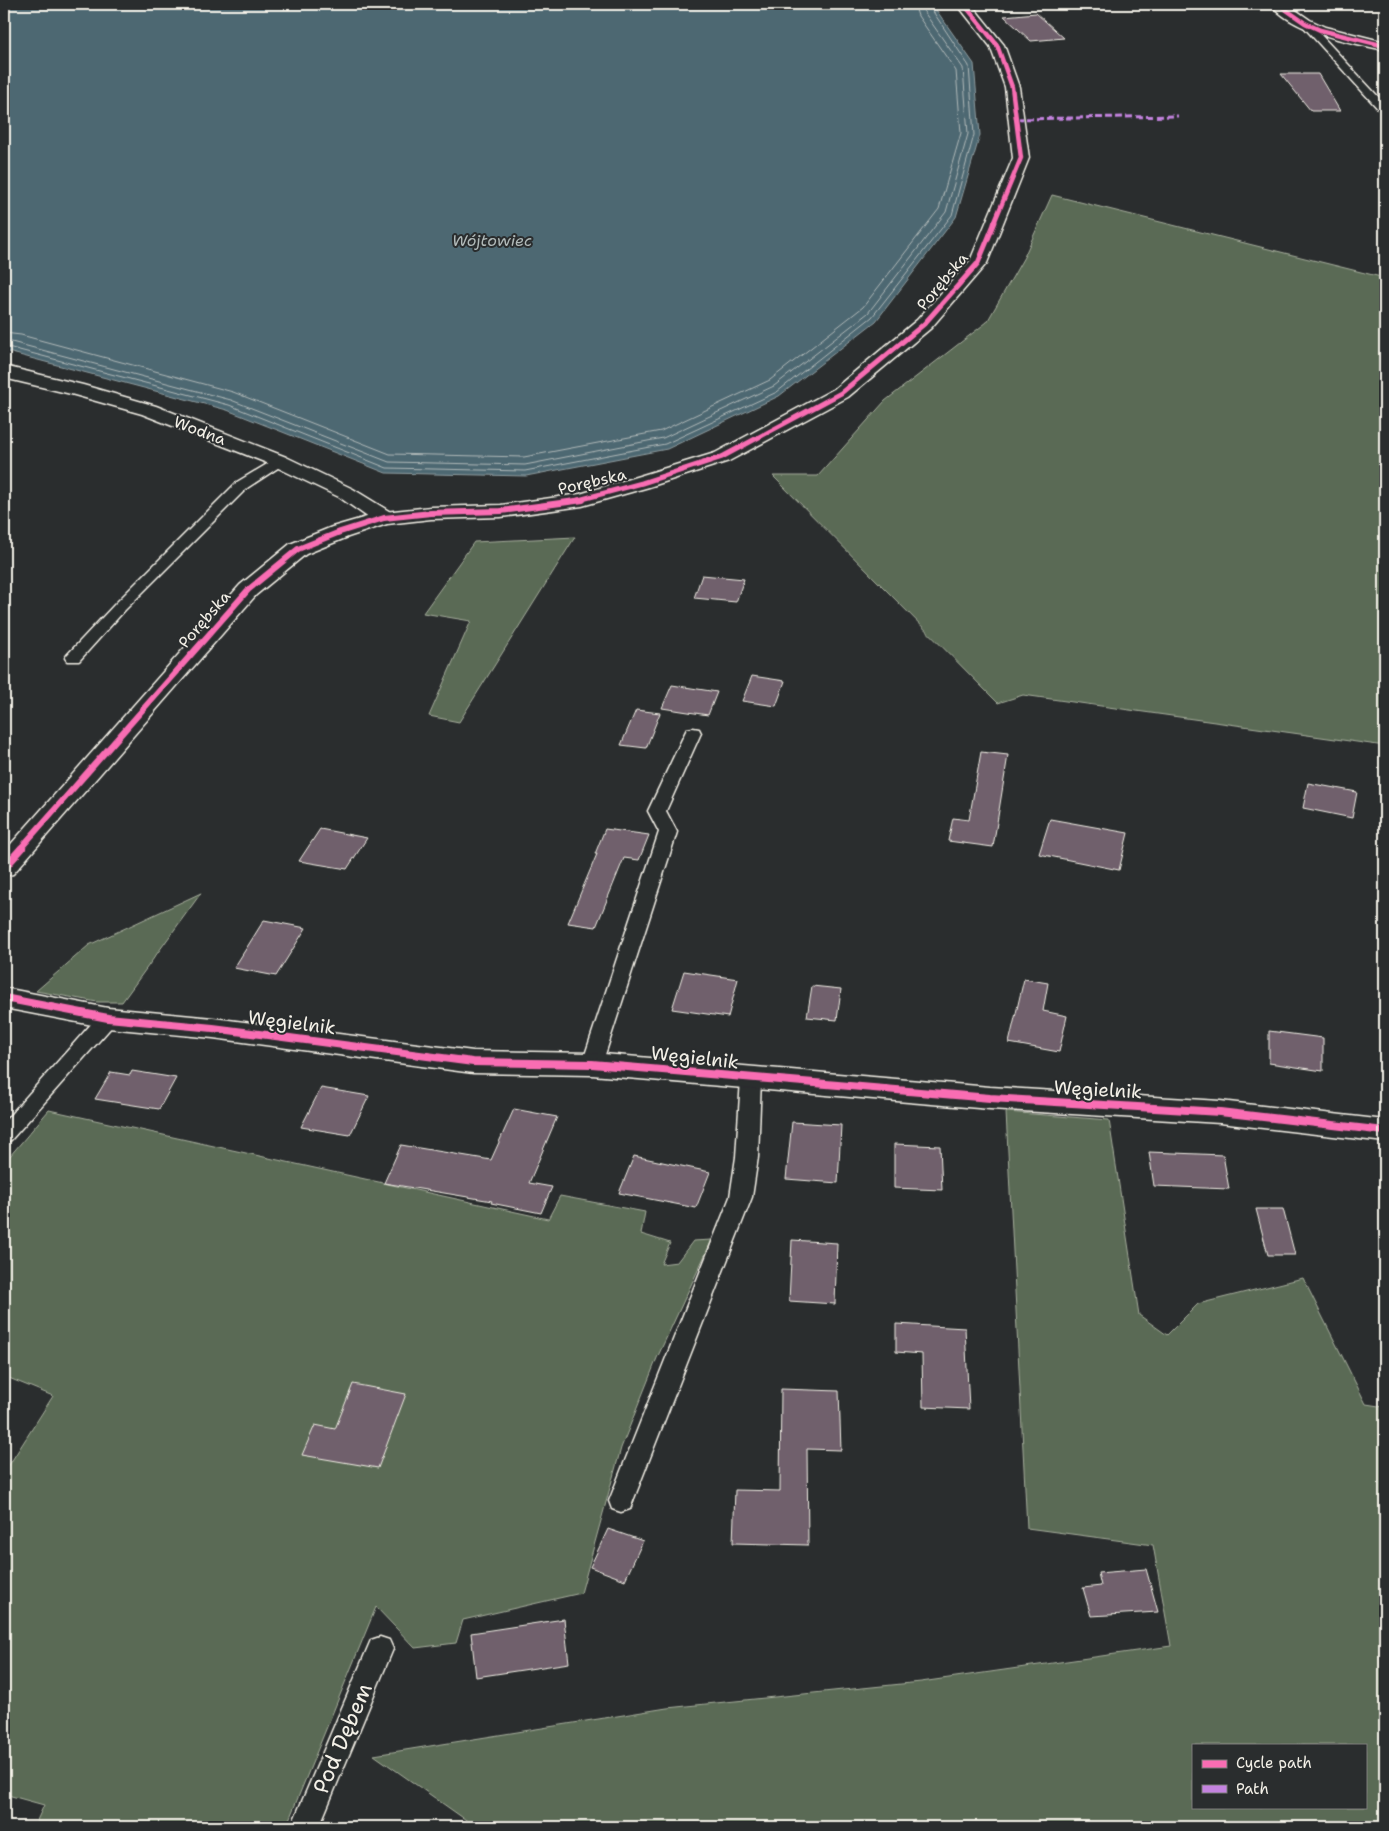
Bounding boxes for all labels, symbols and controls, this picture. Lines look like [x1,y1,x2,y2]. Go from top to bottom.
water label: Wójtowiec [452,230,532,251]
street label: Porębska [912,248,973,315]
street label: Wodna [171,411,229,450]
street label: Porębska [556,463,628,500]
street label: Porębska [174,586,235,652]
street label: Węgielnik [247,1005,337,1040]
street label: Węgielnik [650,1040,740,1075]
street label: Węgielnik [1053,1075,1143,1104]
street label: Pod Dębem [306,1678,379,1798]
legend [1192,1744,1366,1808]
text: Cycle path [1236,1753,1312,1773]
text: Path [1236,1779,1269,1799]

